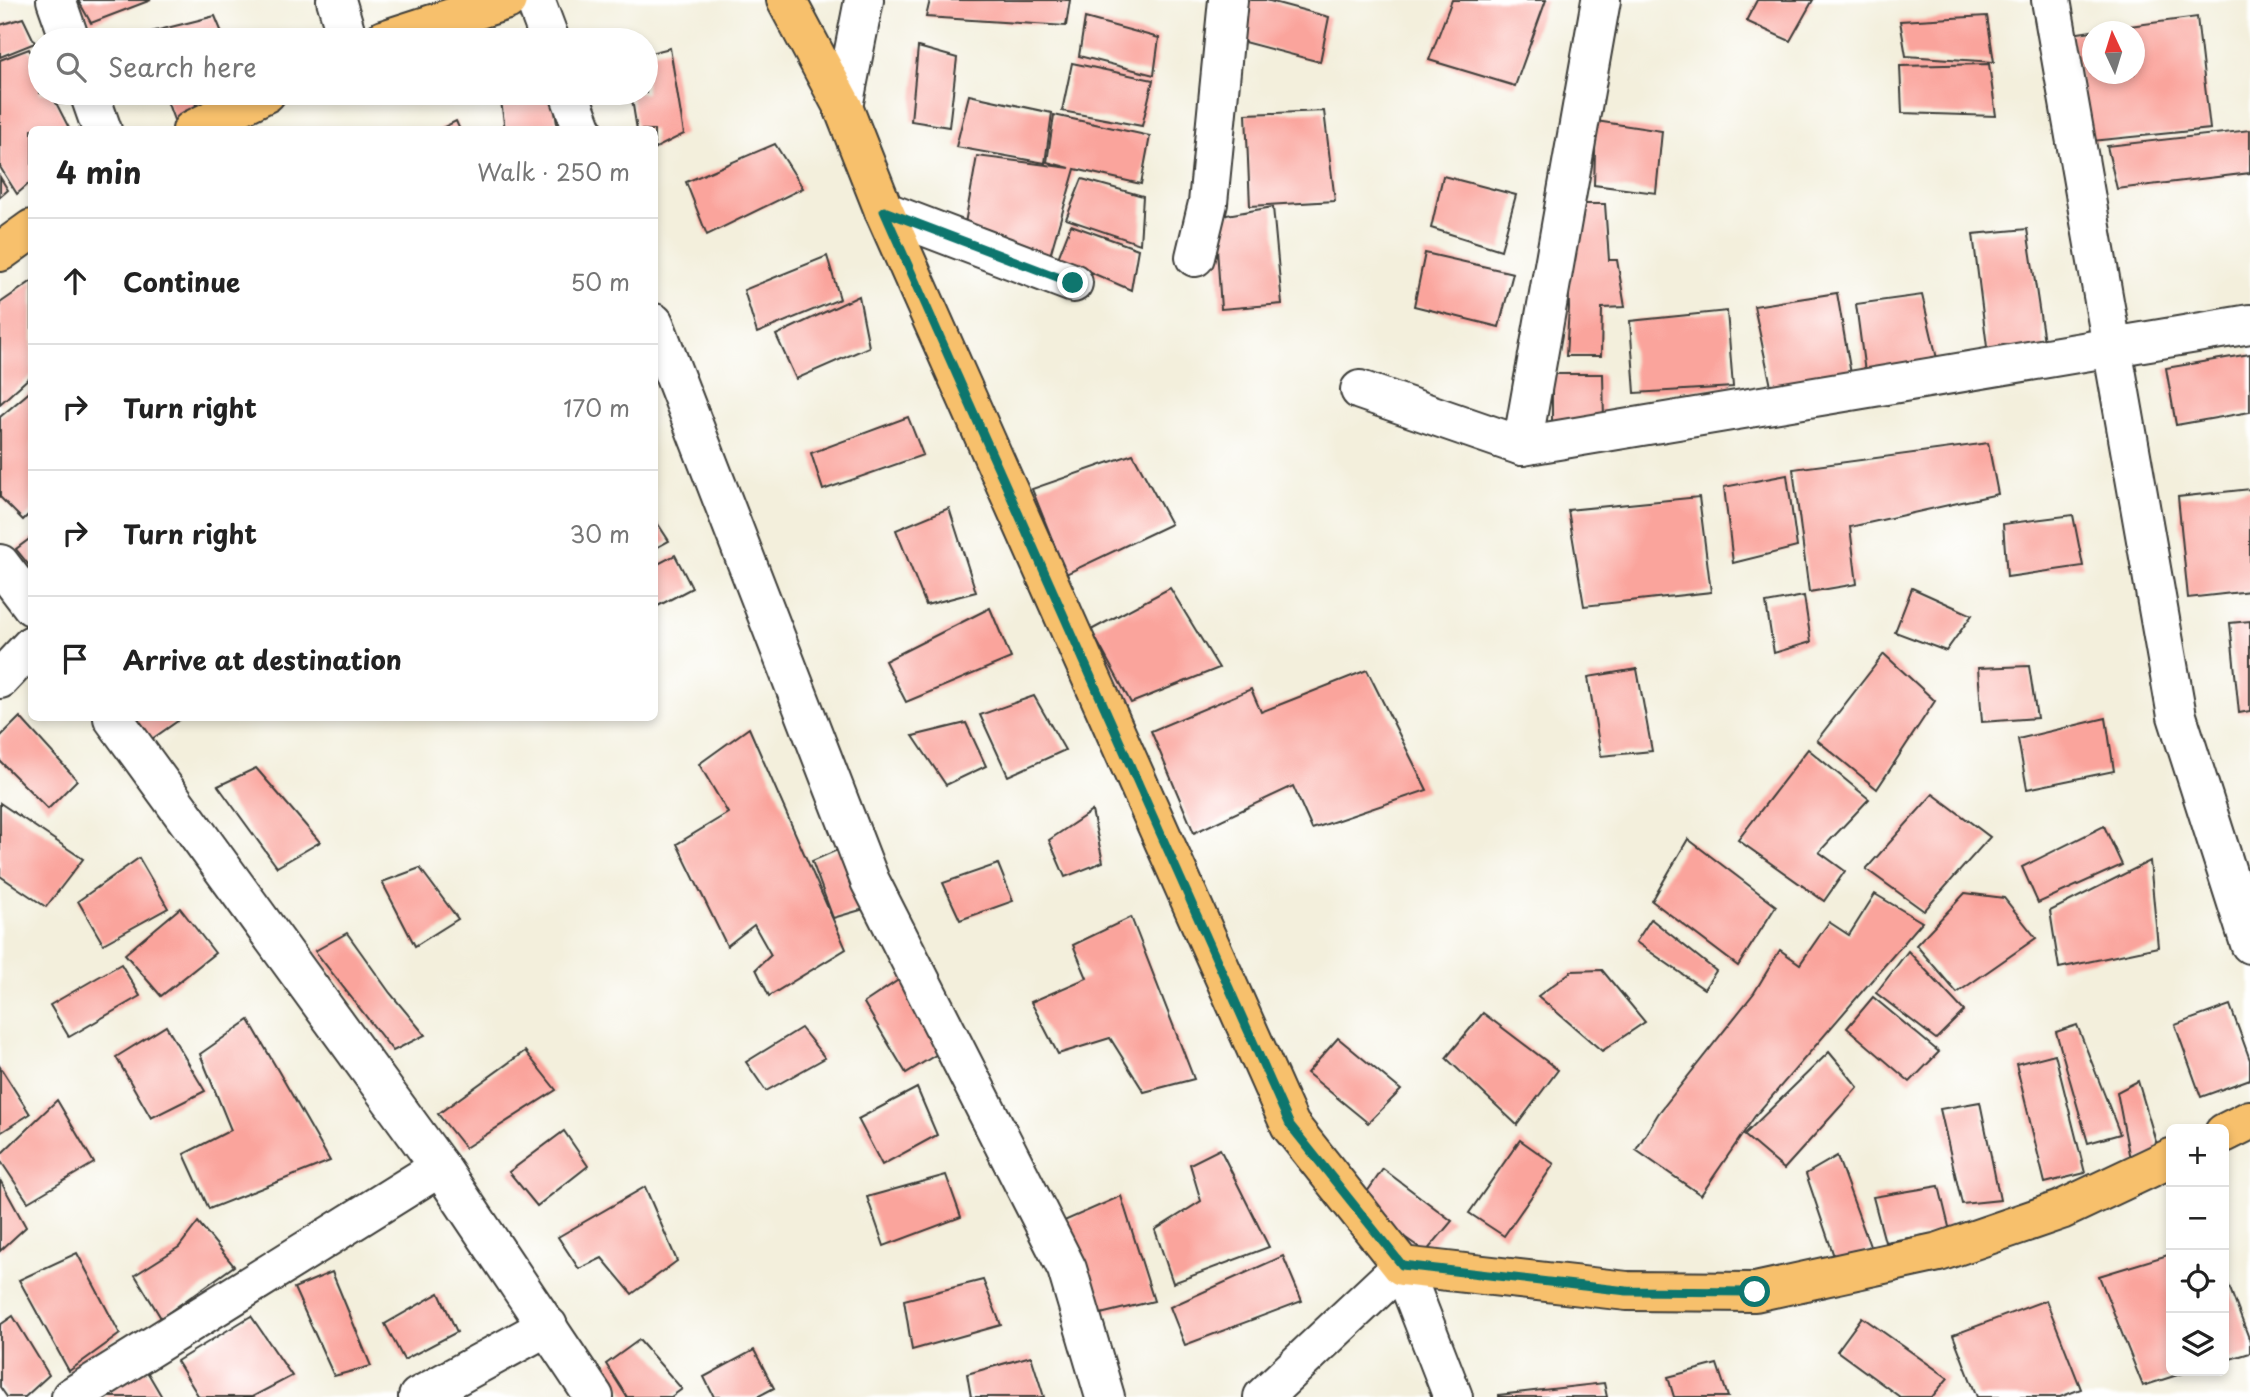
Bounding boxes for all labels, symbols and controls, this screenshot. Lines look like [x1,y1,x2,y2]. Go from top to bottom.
north arrow [2082,21,2145,84]
search box [28,28,658,105]
text: Search here [108,47,257,86]
icon: search [52,48,90,86]
text: 4 min [56,149,142,194]
text: Walk · 250 m [477,154,630,189]
icon: ahead [56,262,94,300]
text: Continue [123,262,240,301]
text: 50 m [570,264,630,299]
route end [1057,267,1088,298]
icon: right [56,388,94,426]
text: Turn right [123,388,257,427]
text: 170 m [563,390,630,425]
icon: right [56,514,94,552]
text: Turn right [123,514,257,553]
text: 30 m [569,516,630,551]
icon: arrive [56,640,94,678]
text: Arrive at destination [123,640,402,679]
map controls [2166,1124,2229,1376]
button: + [2166,1124,2229,1187]
button: − [2166,1187,2229,1250]
button: locate [2166,1250,2229,1313]
route start [1739,1276,1770,1307]
button: layers [2166,1313,2229,1376]

